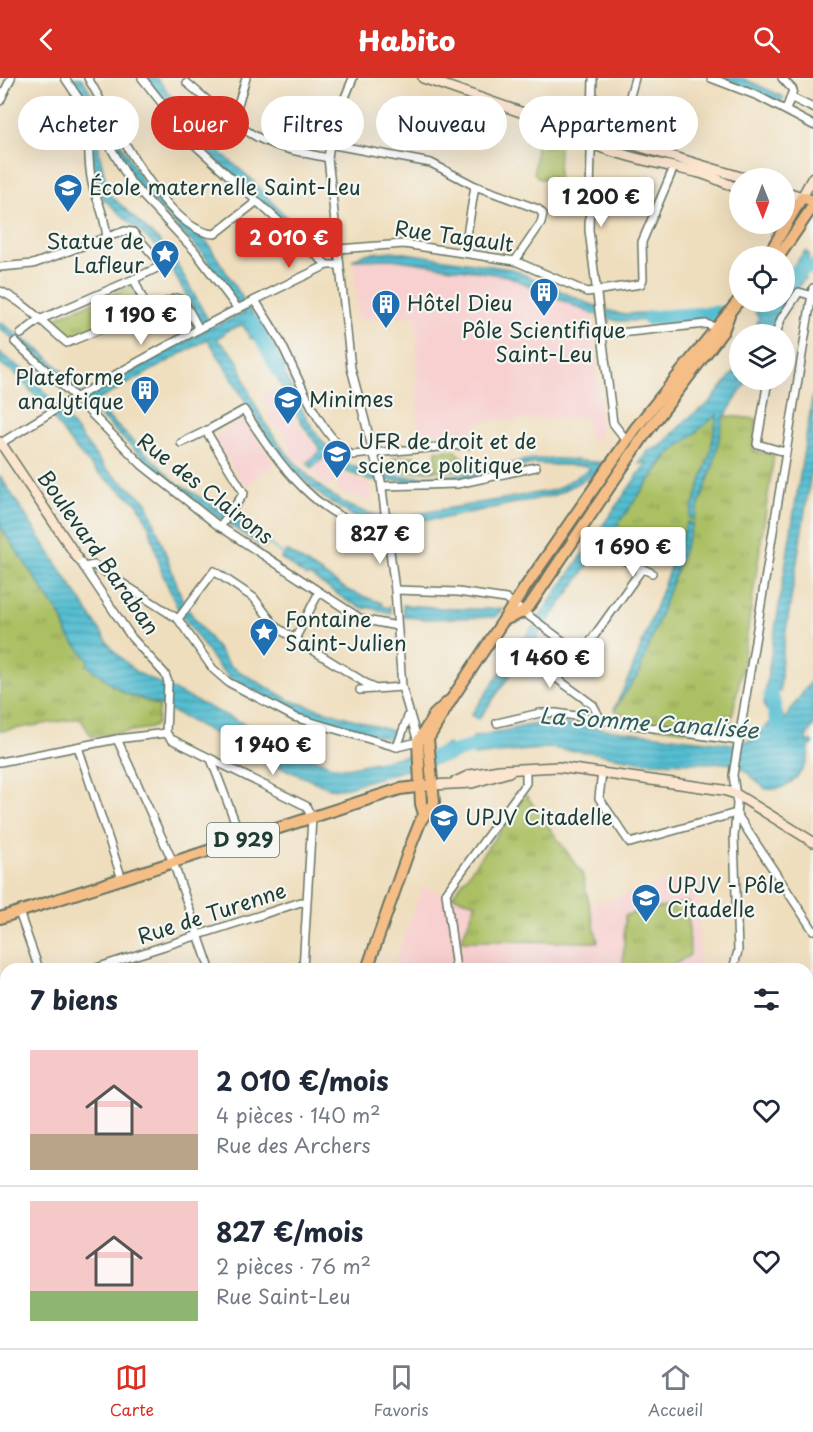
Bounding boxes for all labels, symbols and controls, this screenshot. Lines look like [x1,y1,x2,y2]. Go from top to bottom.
text: Habito [358,19,455,60]
icon: back [30,23,63,56]
icon: search [750,23,783,56]
chip: Acheter [18,96,139,150]
chip: Louer [151,96,249,150]
chip: Filtres [261,96,364,150]
chip: Nouveau [376,96,507,150]
chip: Appartement [519,96,698,150]
north arrow [729,168,795,234]
map controls [729,168,795,390]
place label: École maternelle Saint-Leu [89,170,361,202]
school or university icon: École maternelle Saint-Leu [52,172,84,214]
pin: 1 200 € [546,177,656,228]
text: 1 200 € [562,181,640,211]
street label: Rue Tagault [393,211,516,259]
pin: 2 010 € [234,218,344,269]
text: 2 010 € [249,222,329,252]
place label: Statue de Lafleur [46,224,144,280]
place icon: Statue de Lafleur [149,238,181,280]
button: locate [729,246,795,312]
building icon: Pôle Scientifique Saint-Leu [528,276,560,318]
place label: Hôtel Dieu [407,286,512,318]
building icon: Hôtel Dieu [370,288,402,330]
pin: 1 190 € [86,295,196,346]
text: 1 190 € [105,299,177,329]
place label: Pôle Scientifique Saint-Leu [462,313,626,369]
button: layers [729,324,795,390]
place label: Plateforme analytique [15,360,124,416]
building icon: Plateforme analytique [129,374,161,416]
place label: Minimes [309,382,393,414]
school or university icon: Minimes [272,384,304,426]
street label: Rue des Clairons [131,424,281,551]
place label: UFR de droit et de science politique [358,424,537,480]
school or university icon: UFR de droit et de science politique [321,438,353,480]
street label: Boulevard Baraban [31,463,169,641]
pin: 827 € [338,514,422,565]
text: 827 € [350,518,410,548]
pin: 1 690 € [578,527,688,578]
text: 1 690 € [595,531,671,561]
place label: Fontaine Saint-Julien [285,602,407,658]
place icon: Fontaine Saint-Julien [248,616,280,658]
pin: 1 460 € [495,638,605,689]
text: 1 460 € [510,642,590,672]
water label: La Somme Canalisée [538,697,760,746]
pin: 1 940 € [218,725,328,776]
text: 1 940 € [235,729,311,759]
place label: UPJV Citadelle [465,800,613,832]
school or university icon: UPJV Citadelle [428,802,460,844]
road number: D 929 [207,823,279,857]
place label: UPJV - Pôle Citadelle [667,868,785,924]
street label: Rue de Turenne [133,873,290,951]
school or university icon: UPJV - Pôle Citadelle [630,882,662,924]
text: 7 biens [30,980,118,1019]
icon: filters [750,983,783,1016]
text: 2 010 €/mois [216,1061,389,1100]
icon: home [78,1074,150,1146]
icon: heart [750,1094,783,1127]
text: 4 pièces · 140 m² [216,1100,380,1130]
text: Rue des Archers [216,1130,371,1160]
text: 827 €/mois [216,1212,363,1251]
icon: home [78,1225,150,1297]
icon: heart [750,1245,783,1278]
text: 2 pièces · 76 m² [216,1251,371,1281]
text: Rue Saint-Leu [216,1281,350,1311]
tab: Carte [110,1361,154,1421]
tab: Favoris [374,1361,429,1421]
tab: Accueil [648,1361,703,1421]

